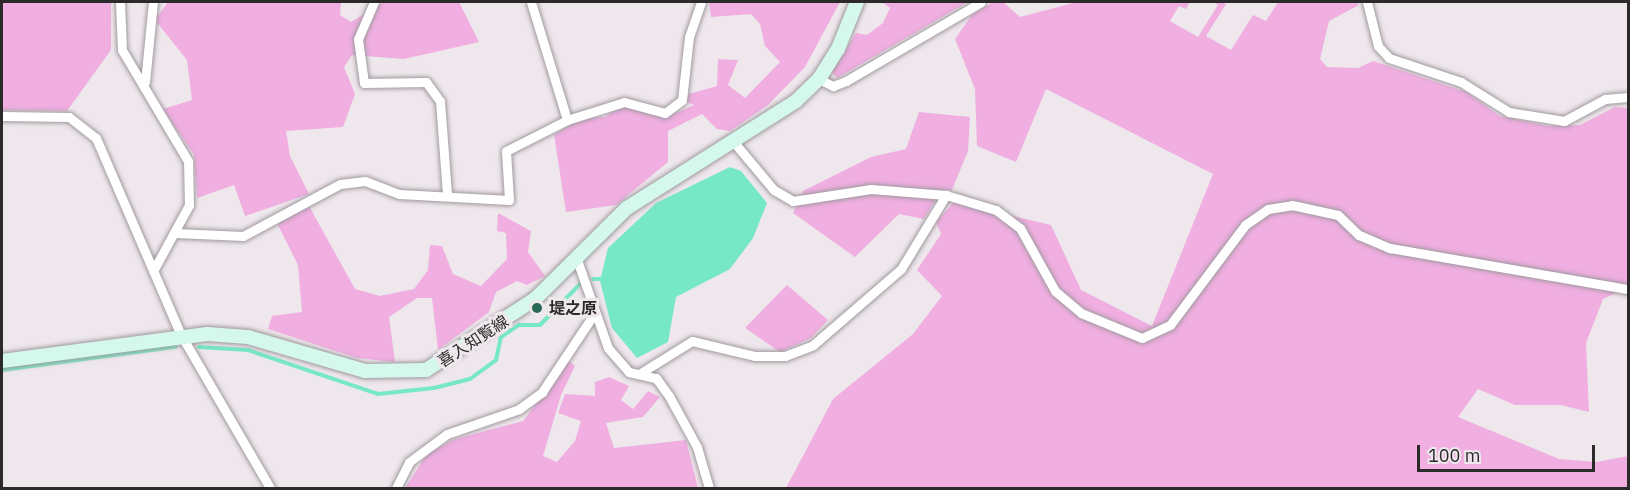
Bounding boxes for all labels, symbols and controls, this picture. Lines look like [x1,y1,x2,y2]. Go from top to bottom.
place label: 堤之原 [549,298,597,318]
marker: 堤之原 [530,301,544,315]
street label: 喜入知覧線 [434,311,512,371]
scale bar [1420,433,1598,471]
text: 100 m [1428,444,1480,467]

